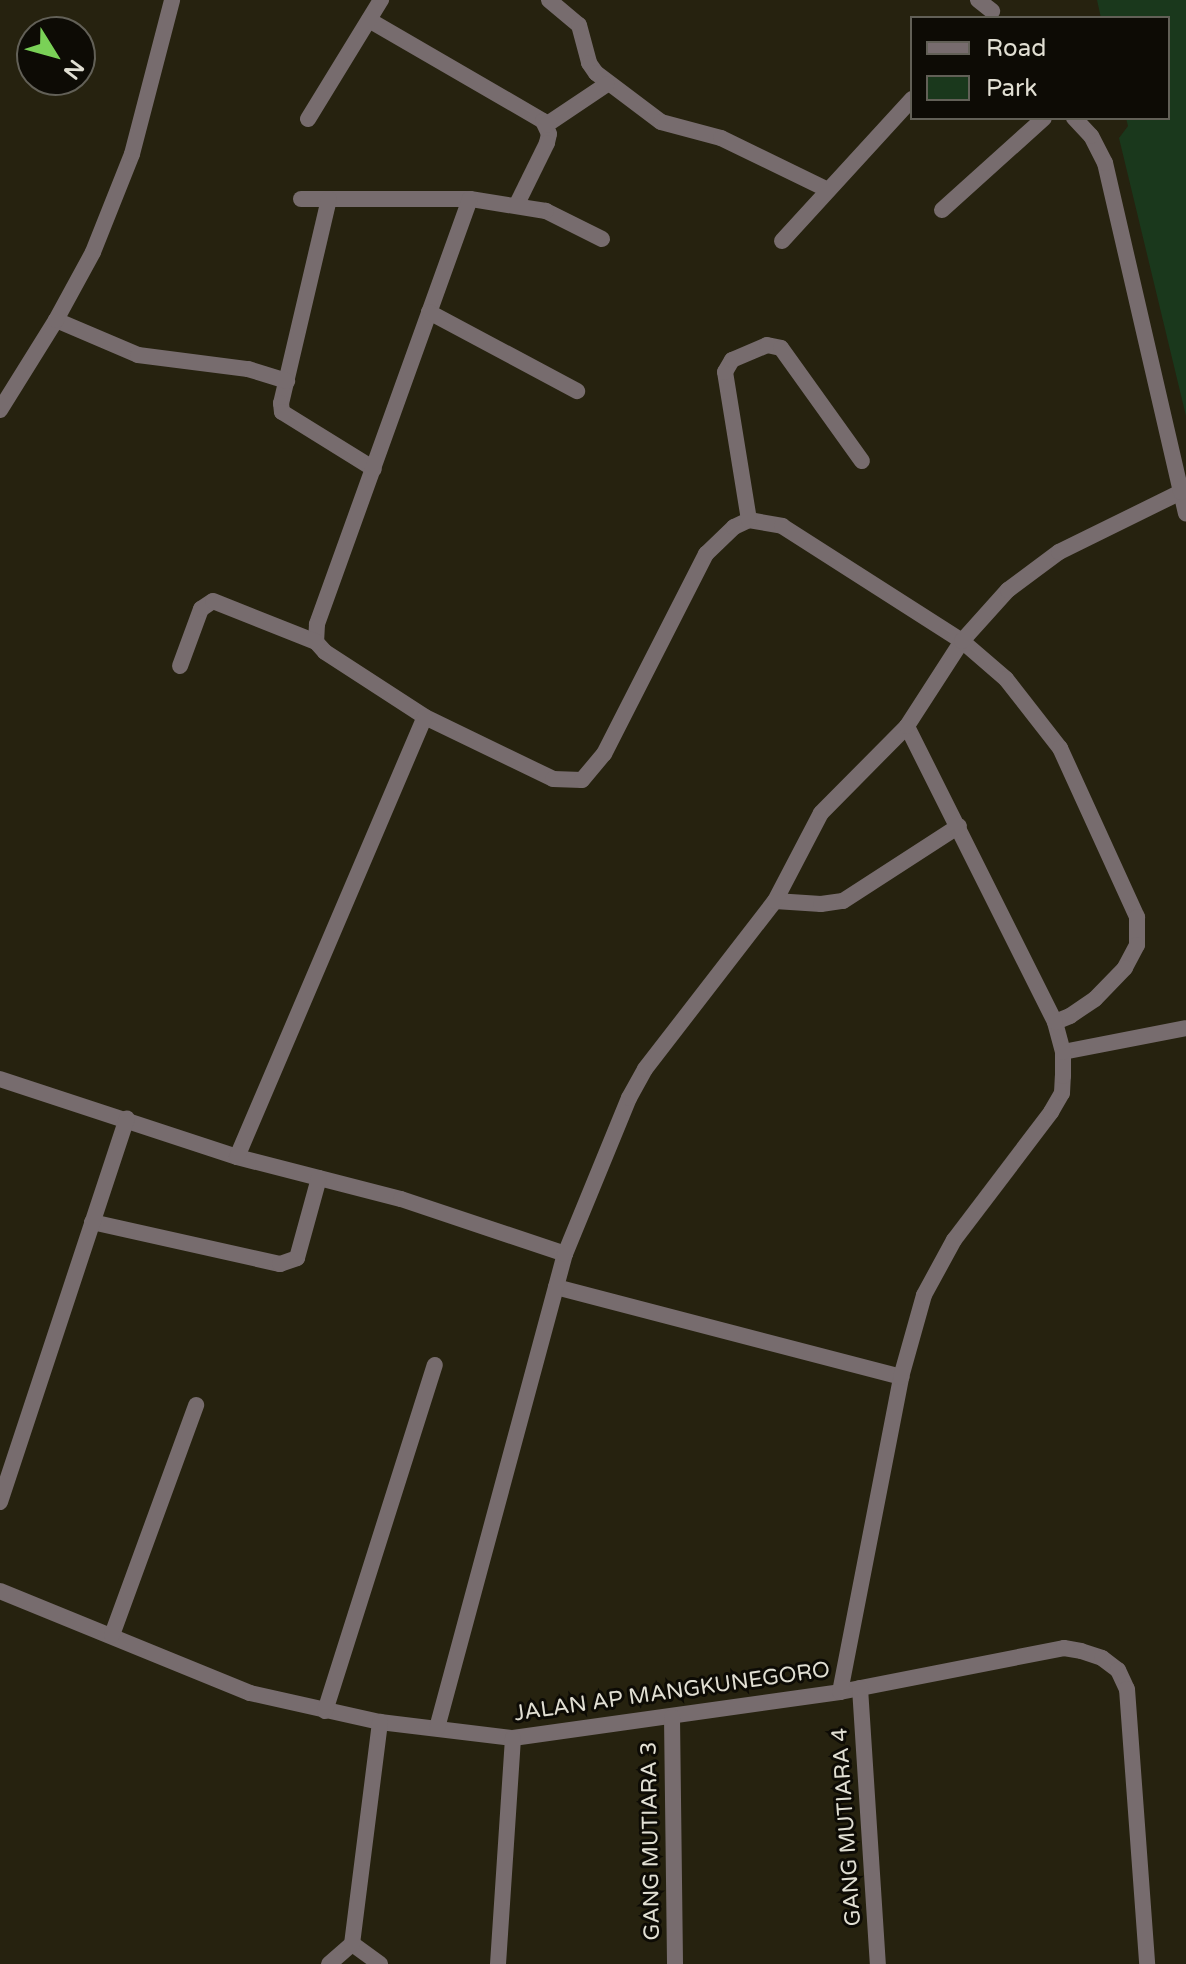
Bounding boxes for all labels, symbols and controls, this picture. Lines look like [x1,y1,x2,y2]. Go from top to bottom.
north arrow [16,16,96,96]
legend [910,16,1170,120]
text: Road [986,34,1046,63]
text: N [58,54,89,84]
text: Park [986,74,1037,103]
street label: JALAN AP MANGKUNEGORO [512,1657,832,1727]
street label: GANG MUTIARA 4 [827,1727,867,1927]
street label: GANG MUTIARA 3 [636,1741,666,1941]

